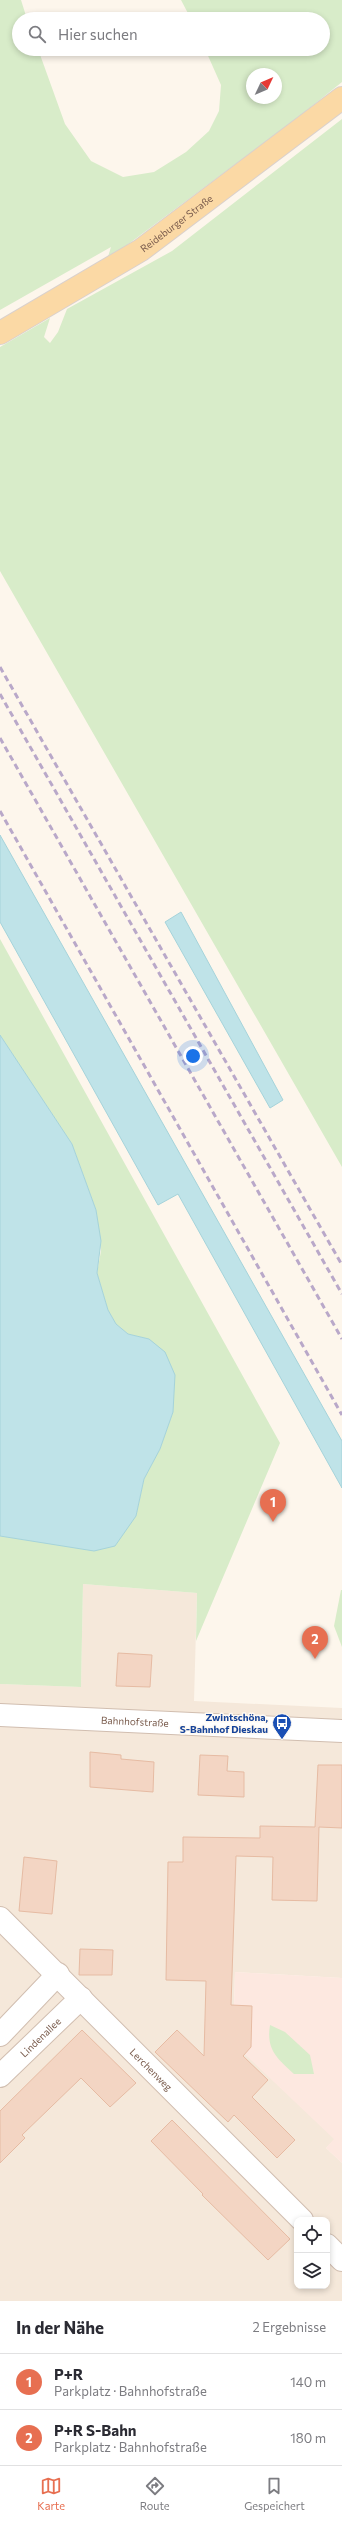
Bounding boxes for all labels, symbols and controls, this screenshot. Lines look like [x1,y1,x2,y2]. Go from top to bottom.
search box [12,12,330,56]
icon: search [26,23,48,45]
text: Hier suchen [58,25,138,43]
north arrow [246,68,282,104]
street label: Reideburger Straße [138,192,215,254]
your location [183,1046,203,1066]
pin: 1 [260,1489,286,1522]
pin: 2 [302,1626,328,1659]
place label: Zwintschöna, S-Bahnhof Dieskau [180,1711,268,1735]
bus stop icon: Zwintschöna, S-Bahnhof Dieskau [271,1712,293,1740]
street label: Bahnhofstraße [101,1714,169,1729]
street label: Lindenallee [18,2015,63,2059]
street label: Lerchenweg [128,2046,175,2093]
map controls [294,2217,330,2289]
button: locate [294,2217,330,2253]
button: layers [294,2253,330,2289]
text: In der Nähe [16,2317,104,2338]
text: 2 Ergebnisse [252,2319,326,2335]
text: P+R [54,2365,83,2383]
text: 1 [26,2374,32,2390]
text: 140 m [290,2374,326,2390]
text: Parkplatz · Bahnhofstraße [54,2383,207,2399]
text: P+R S-Bahn [54,2421,137,2439]
text: 2 [25,2430,33,2446]
text: 180 m [290,2430,326,2446]
text: Parkplatz · Bahnhofstraße [54,2439,207,2455]
tab: Karte [37,2475,65,2512]
tab: Route [140,2475,170,2512]
tab: Gespeichert [244,2475,305,2512]

